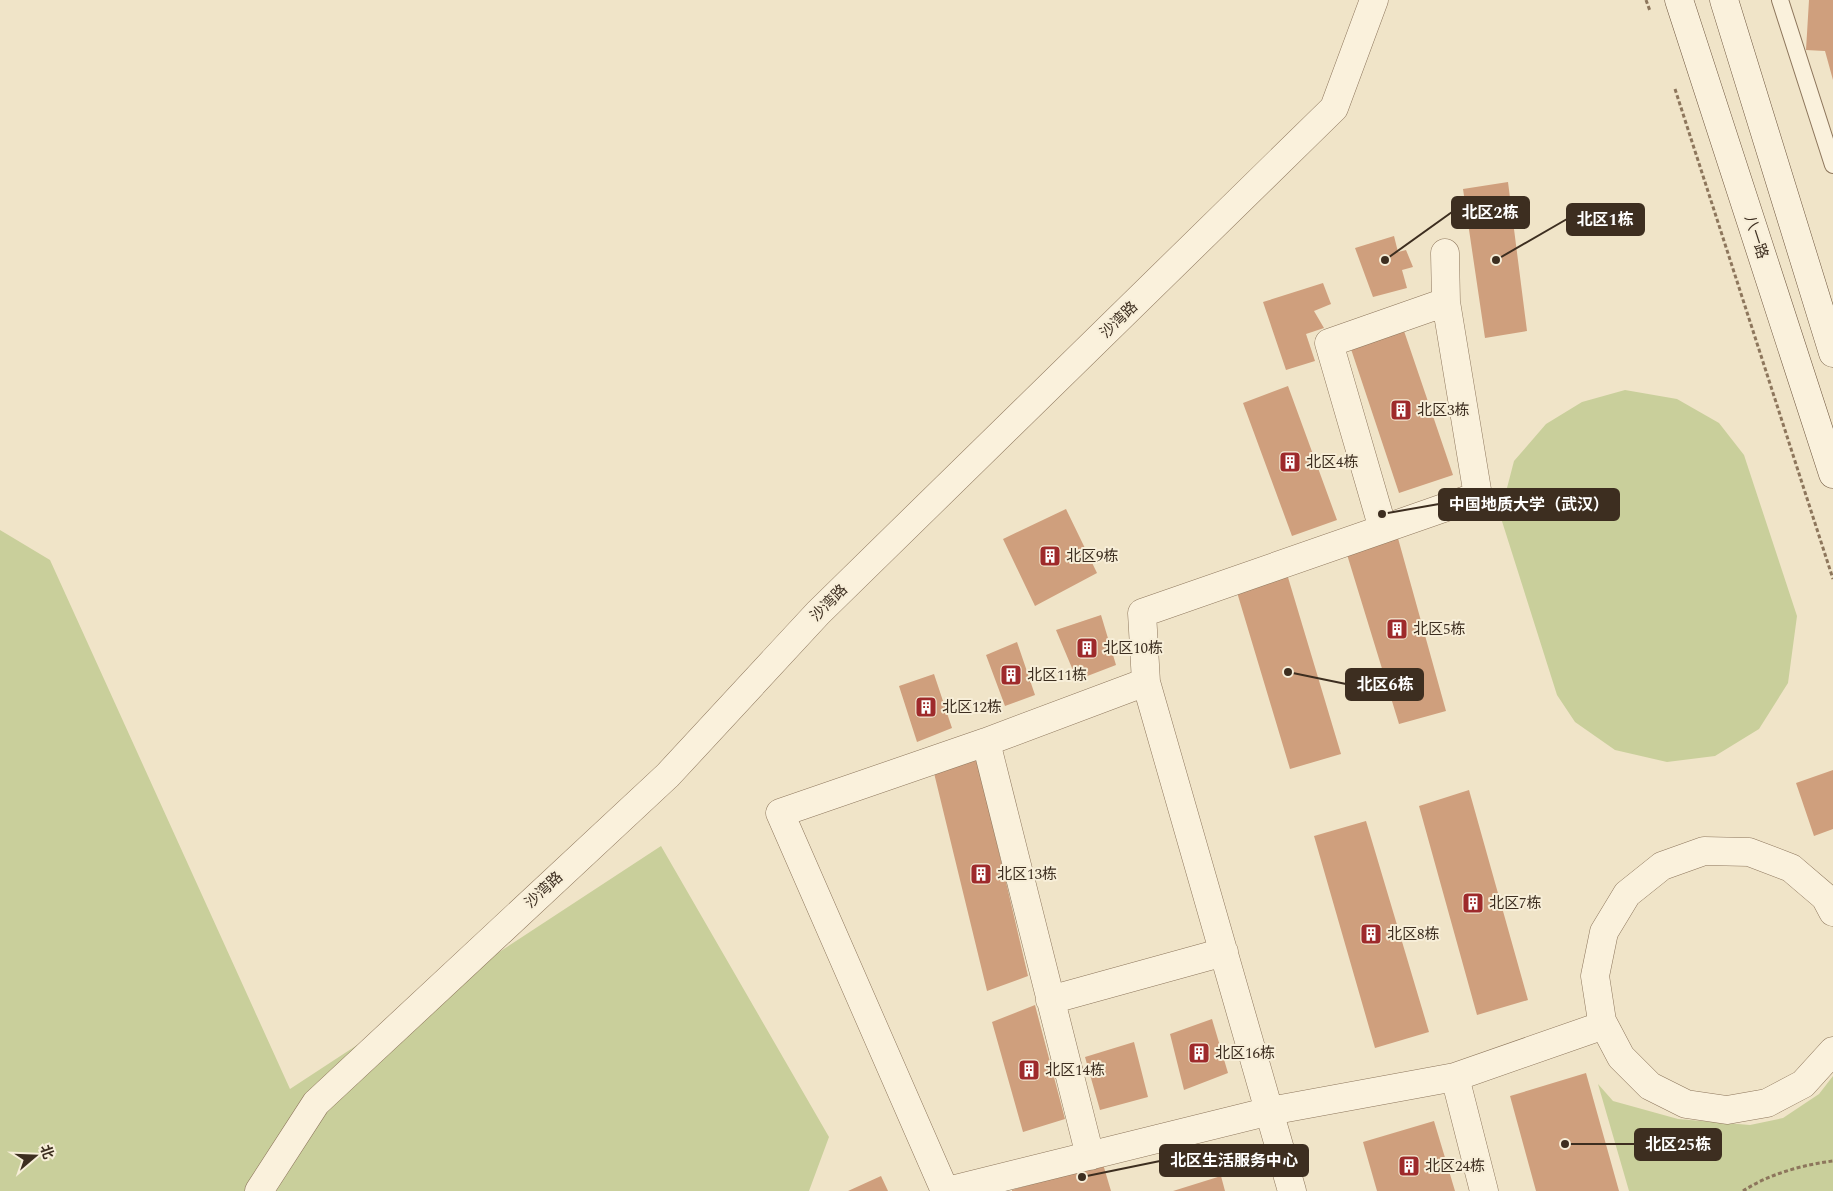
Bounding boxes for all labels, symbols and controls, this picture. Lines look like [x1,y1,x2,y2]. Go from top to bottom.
callout: 北区2栋 [1452,197,1529,228]
text: 北区2栋 [1462,201,1518,225]
callout: 北区1栋 [1567,204,1644,235]
text: 北区1栋 [1577,208,1633,232]
street label: 八一路 [1738,212,1774,262]
street label: 沙湾路 [1095,296,1143,344]
building icon: 北区3栋 [1389,398,1413,422]
place label: 北区3栋 [1417,399,1470,422]
building icon: 北区4栋 [1278,450,1302,474]
place label: 北区4栋 [1306,451,1359,474]
callout: 中国地质大学（武汉） [1439,489,1619,520]
text: 中国地质大学（武汉） [1449,493,1609,517]
building icon: 北区9栋 [1038,544,1062,568]
place label: 北区9栋 [1066,545,1119,568]
street label: 沙湾路 [805,579,853,627]
building icon: 北区5栋 [1385,617,1409,641]
place label: 北区5栋 [1413,618,1466,641]
building icon: 北区10栋 [1075,636,1099,660]
place label: 北区10栋 [1103,637,1163,660]
building icon: 北区11栋 [999,663,1023,687]
place label: 北区11栋 [1027,664,1087,687]
callout: 北区6栋 [1346,669,1423,700]
text: 北区6栋 [1357,673,1413,697]
building icon: 北区12栋 [914,695,938,719]
place label: 北区12栋 [942,696,1002,719]
building icon: 北区13栋 [969,862,993,886]
place label: 北区13栋 [997,863,1057,886]
street label: 沙湾路 [520,866,568,914]
building icon: 北区7栋 [1461,891,1485,915]
place label: 北区7栋 [1489,892,1542,915]
building icon: 北区8栋 [1359,922,1383,946]
place label: 北区8栋 [1387,923,1440,946]
building icon: 北区16栋 [1187,1041,1211,1065]
place label: 北区16栋 [1215,1042,1275,1065]
building icon: 北区14栋 [1017,1058,1041,1082]
place label: 北区14栋 [1045,1059,1105,1082]
callout: 北区25栋 [1635,1129,1721,1160]
north arrow [10,1131,60,1181]
text: 北区25栋 [1645,1133,1711,1157]
text: 北 [35,1142,59,1162]
callout: 北区生活服务中心 [1160,1145,1308,1176]
text: 北区生活服务中心 [1170,1149,1298,1173]
building icon: 北区24栋 [1397,1154,1421,1178]
place label: 北区24栋 [1425,1155,1485,1178]

